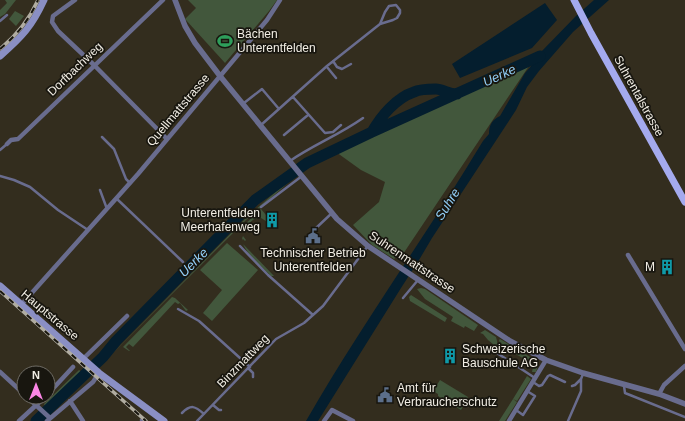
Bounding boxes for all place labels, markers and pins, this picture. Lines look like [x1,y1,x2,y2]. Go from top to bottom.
place label: Bächen Unterentfelden [237,27,316,55]
sports icon: Bächen Unterentfelden [216,32,234,50]
place label: Unterentfelden Meerhafenweg [181,206,260,234]
building icon: Unterentfelden Meerhafenweg [263,211,281,229]
public building icon: Technischer Betrieb Unterentfelden [304,227,322,245]
place label: Technischer Betrieb Unterentfelden [260,246,366,274]
building icon: M [658,258,676,276]
place label: M [645,260,655,274]
place label: Schweizerische Bauschule AG [462,342,546,370]
building icon: Schweizerische Bauschule AG [441,347,459,365]
place label: Amt für Verbraucherschutz [397,381,497,409]
public building icon: Amt für Verbraucherschutz [376,386,394,404]

